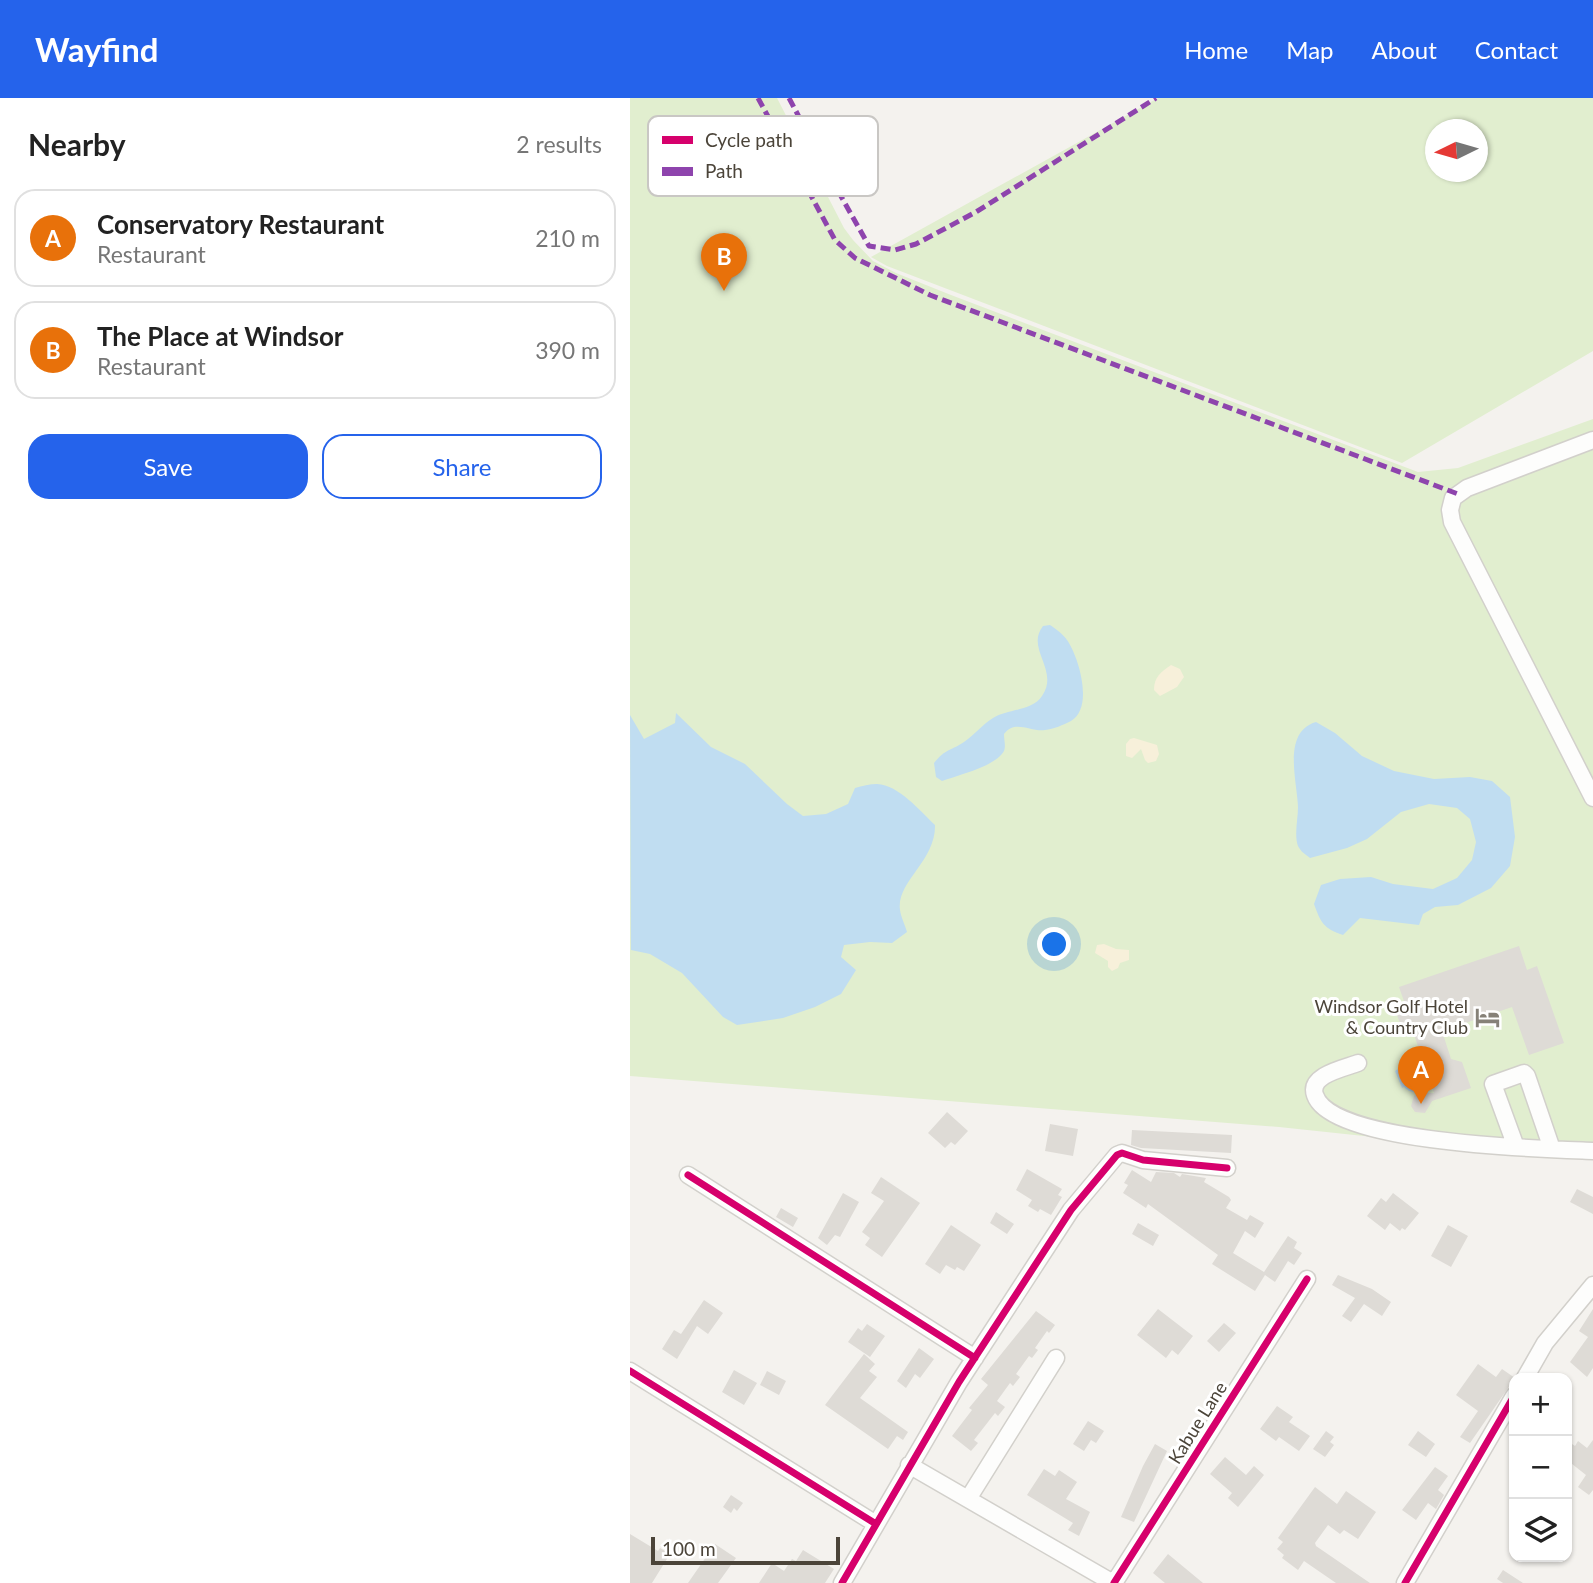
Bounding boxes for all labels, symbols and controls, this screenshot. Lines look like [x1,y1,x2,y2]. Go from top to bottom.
text: Wayfind [35,29,159,69]
text: Home [1184,35,1248,64]
text: Map [1286,35,1334,64]
text: About [1372,35,1437,64]
text: Contact [1475,35,1558,64]
legend [648,116,878,196]
north arrow [1425,119,1488,182]
text: Nearby [28,126,126,162]
text: Cycle path [705,128,793,151]
text: 2 results [516,130,602,158]
text: Path [705,159,743,182]
text: Conservatory Restaurant [97,208,384,240]
text: A [45,224,61,252]
text: 210 m [535,224,600,252]
pin: B [701,233,747,291]
text: Restaurant [97,240,206,268]
text: The Place at Windsor [97,320,344,352]
text: B [45,336,61,364]
text: 390 m [535,336,600,364]
text: Restaurant [97,352,206,380]
button: Save [28,434,308,499]
button: Share [322,434,602,499]
your location [1037,927,1071,961]
place label: Windsor Golf Hotel & Country Club [1314,995,1468,1038]
hotel icon: Windsor Golf Hotel & Country Club [1474,1003,1502,1031]
pin: A [1398,1046,1444,1104]
map controls [1509,1373,1572,1562]
button: + [1509,1373,1572,1436]
street label: Kabue Lane [1163,1377,1231,1468]
button: − [1509,1436,1572,1499]
button: layers [1509,1499,1572,1562]
scale bar [651,1534,840,1566]
text: 100 m [662,1537,716,1560]

